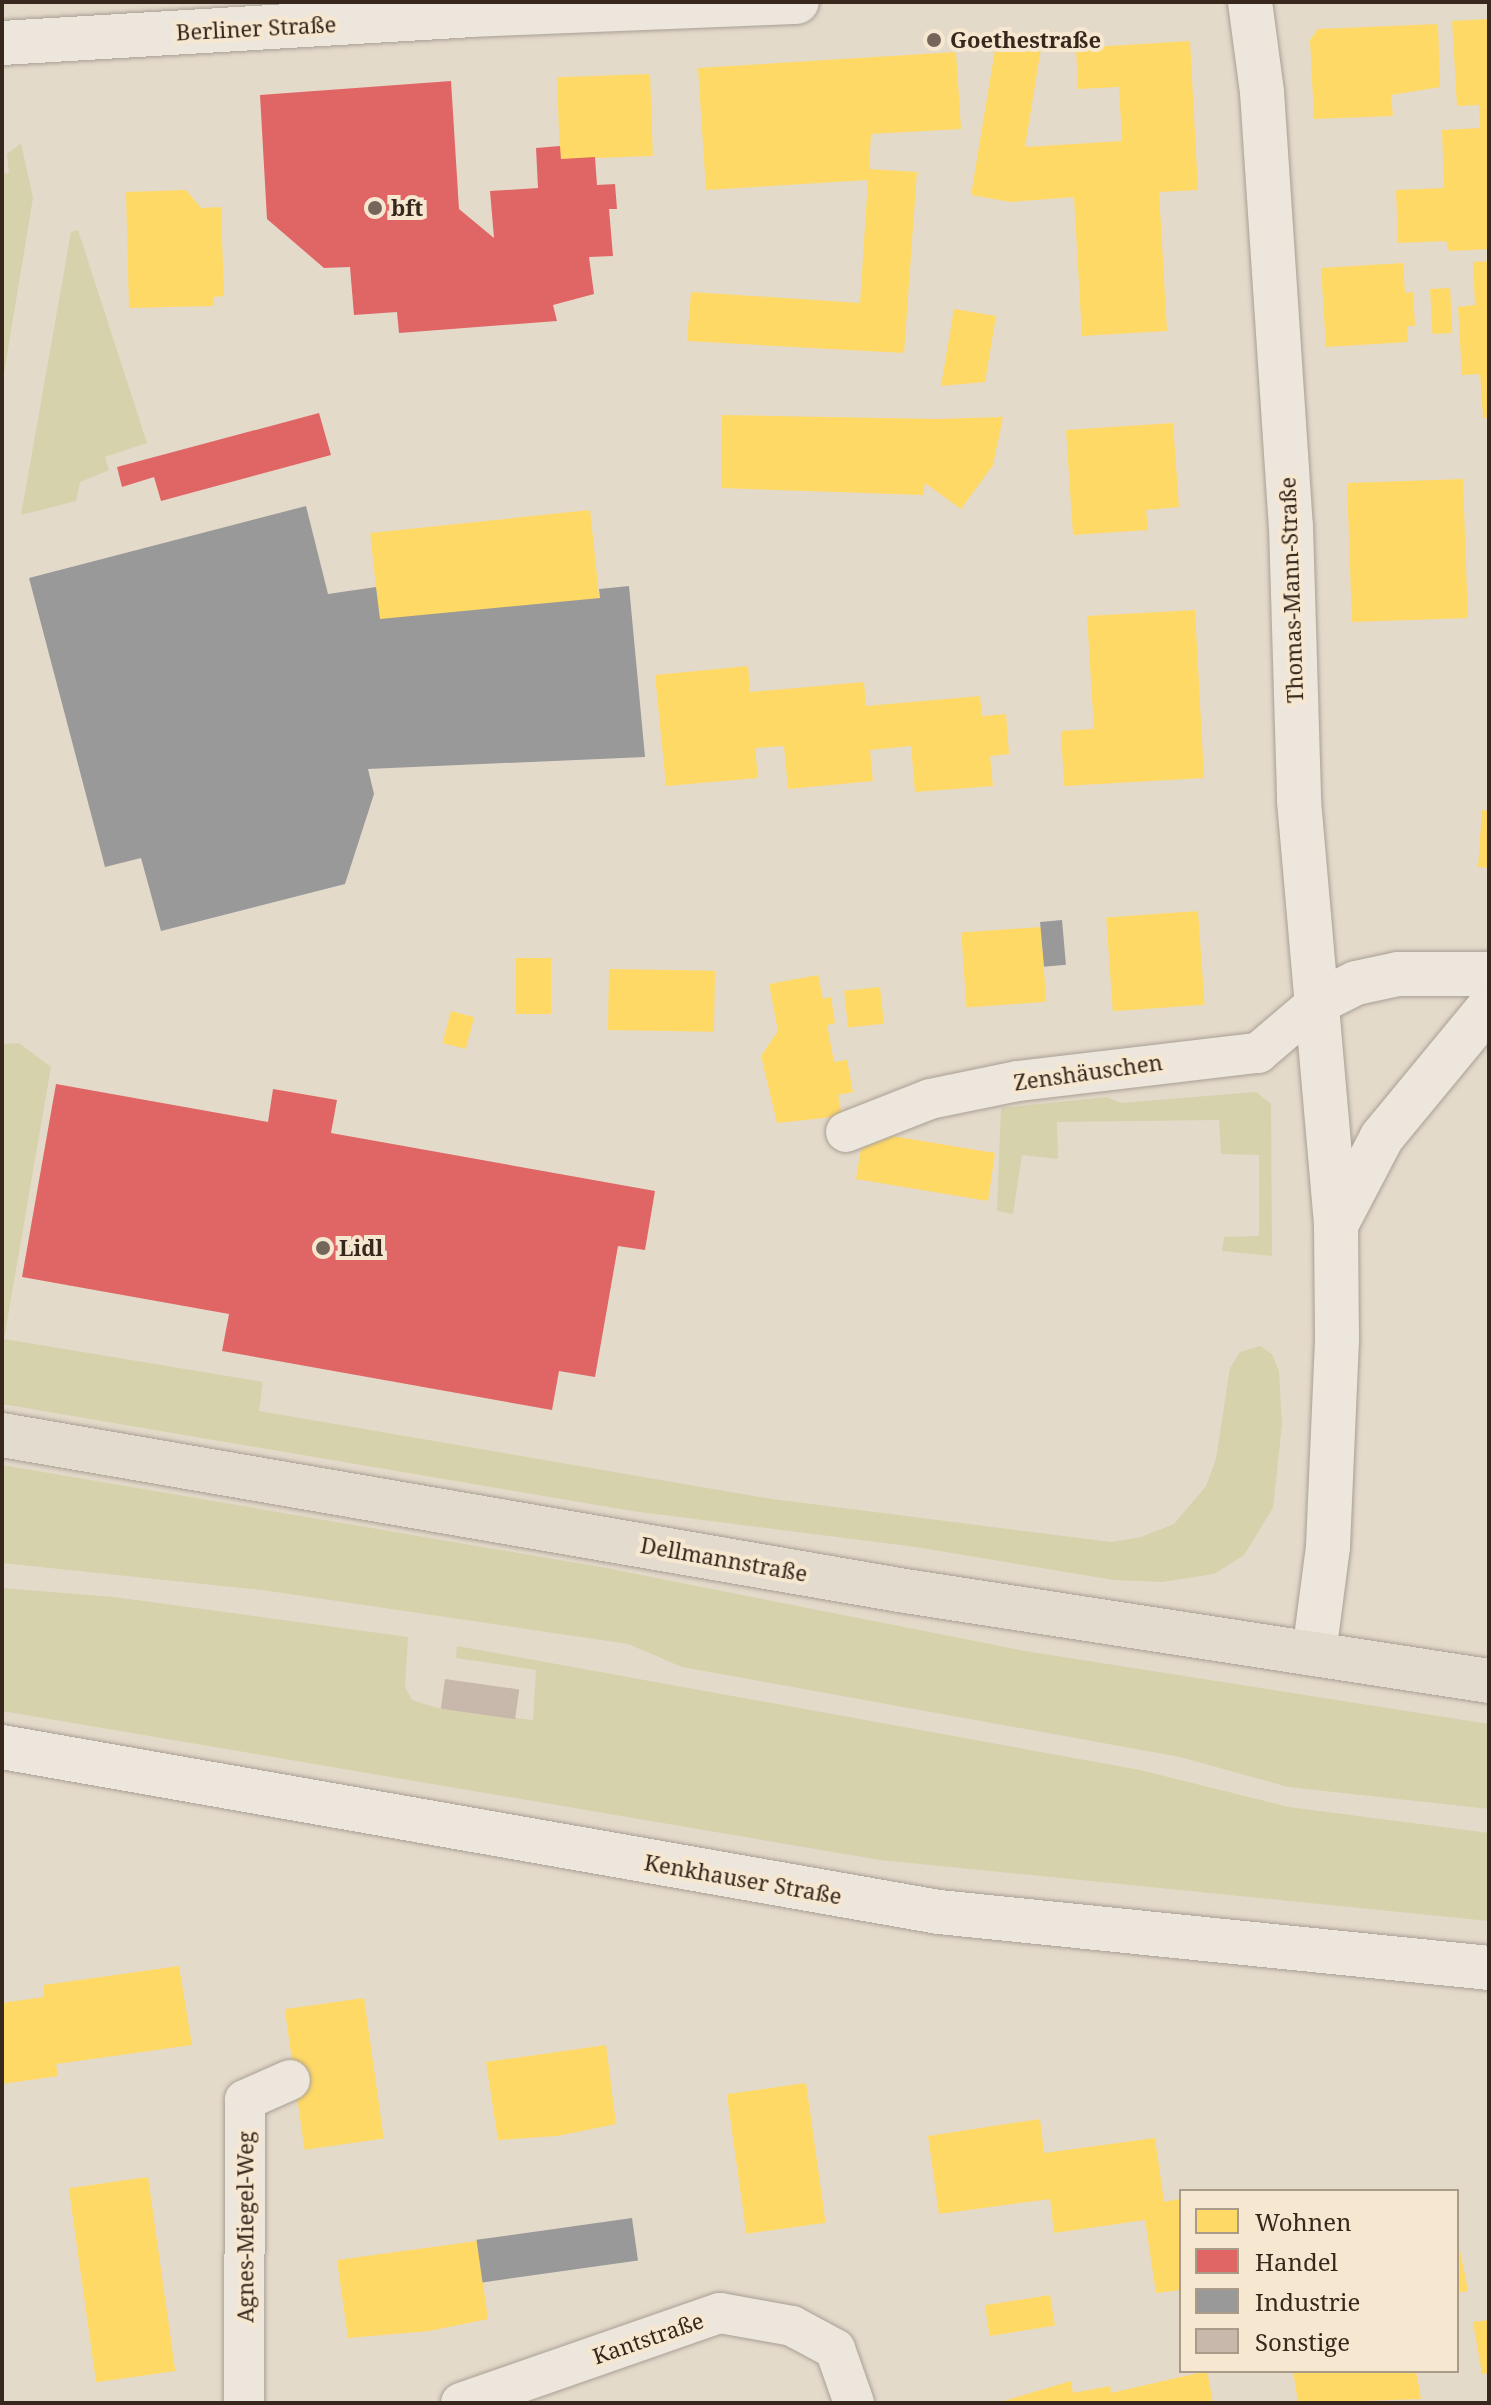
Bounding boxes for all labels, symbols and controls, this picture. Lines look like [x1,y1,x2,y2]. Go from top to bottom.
street label: Berliner Straße [175,11,337,45]
place label: Goethestraße [950,27,1101,53]
marker: Goethestraße [925,31,943,49]
place label: bft [391,195,423,221]
marker: bft [366,199,384,217]
street label: Thomas-Mann-Straße [1274,476,1308,704]
street label: Zenshäuschen [1012,1048,1164,1096]
place label: Lidl [339,1235,383,1261]
marker: Lidl [314,1239,332,1257]
street label: Dellmannstraße [639,1531,809,1587]
street label: Kenkhauser Straße [642,1849,844,1909]
street label: Agnes-Miegel-Weg [232,2131,258,2323]
legend [1179,2189,1459,2373]
text: Wohnen [1255,2205,1352,2238]
text: Handel [1255,2245,1338,2278]
text: Industrie [1255,2285,1360,2318]
street label: Kantstraße [589,2307,707,2369]
text: Sonstige [1255,2325,1350,2358]

